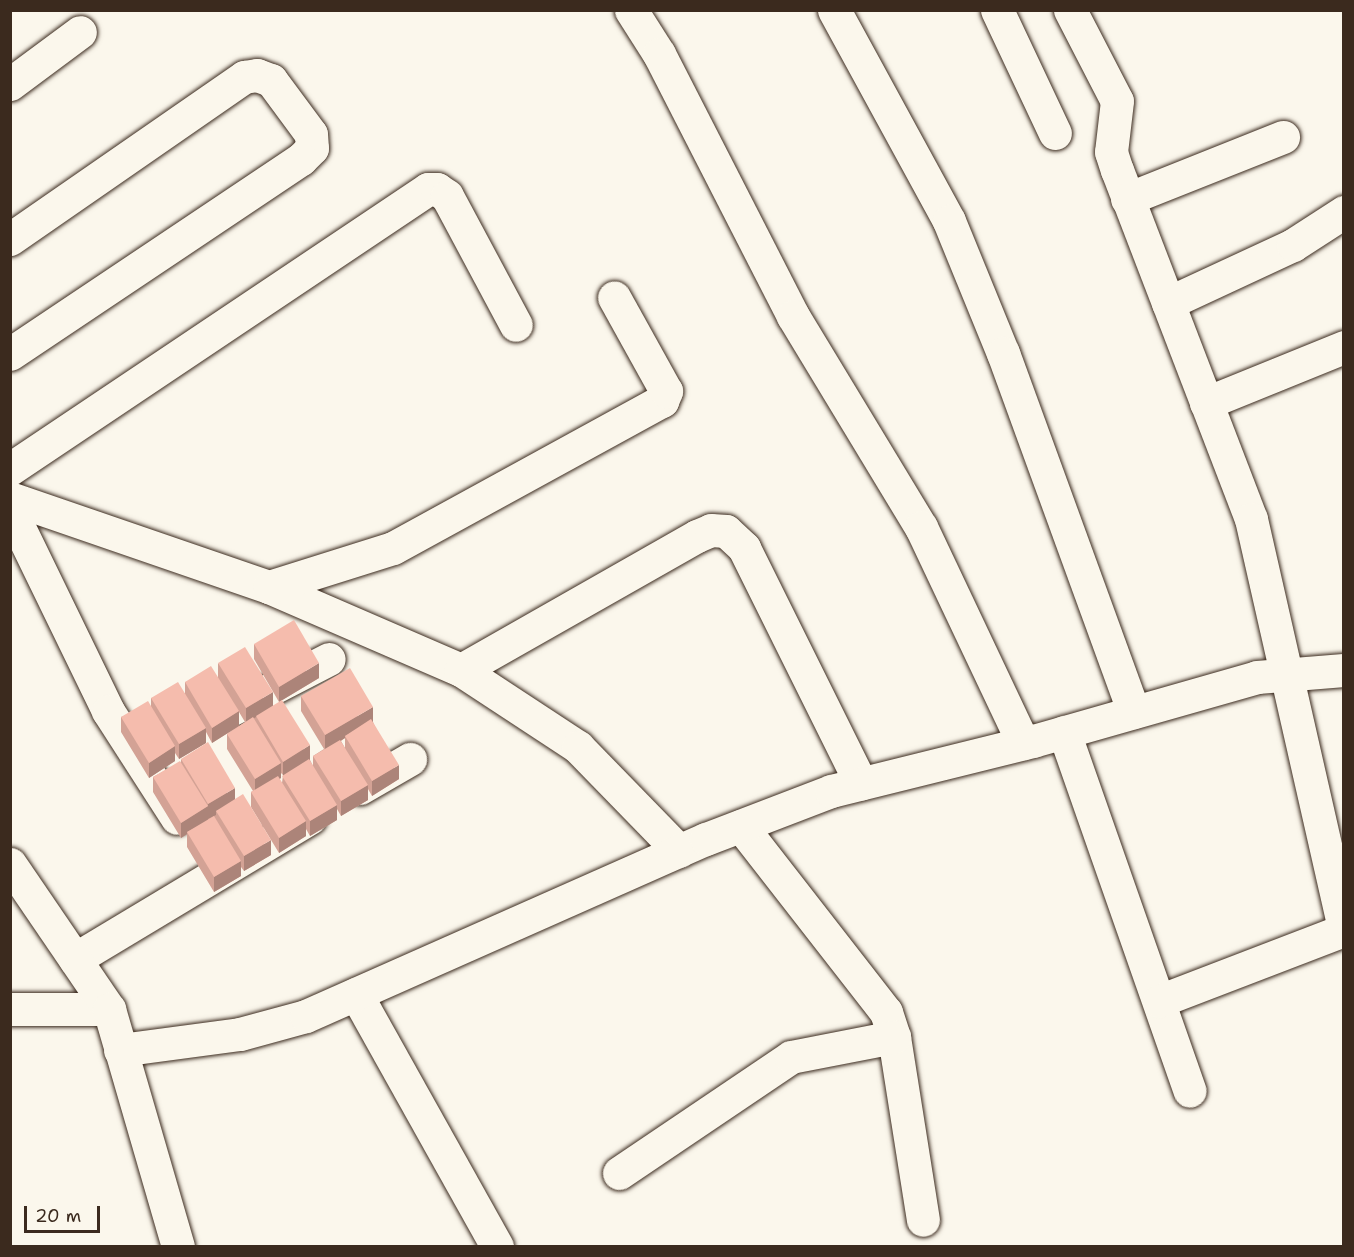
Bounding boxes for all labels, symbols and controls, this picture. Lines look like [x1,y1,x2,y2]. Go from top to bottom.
scale bar [27,1194,104,1232]
text: 20 m [35,1204,81,1228]

